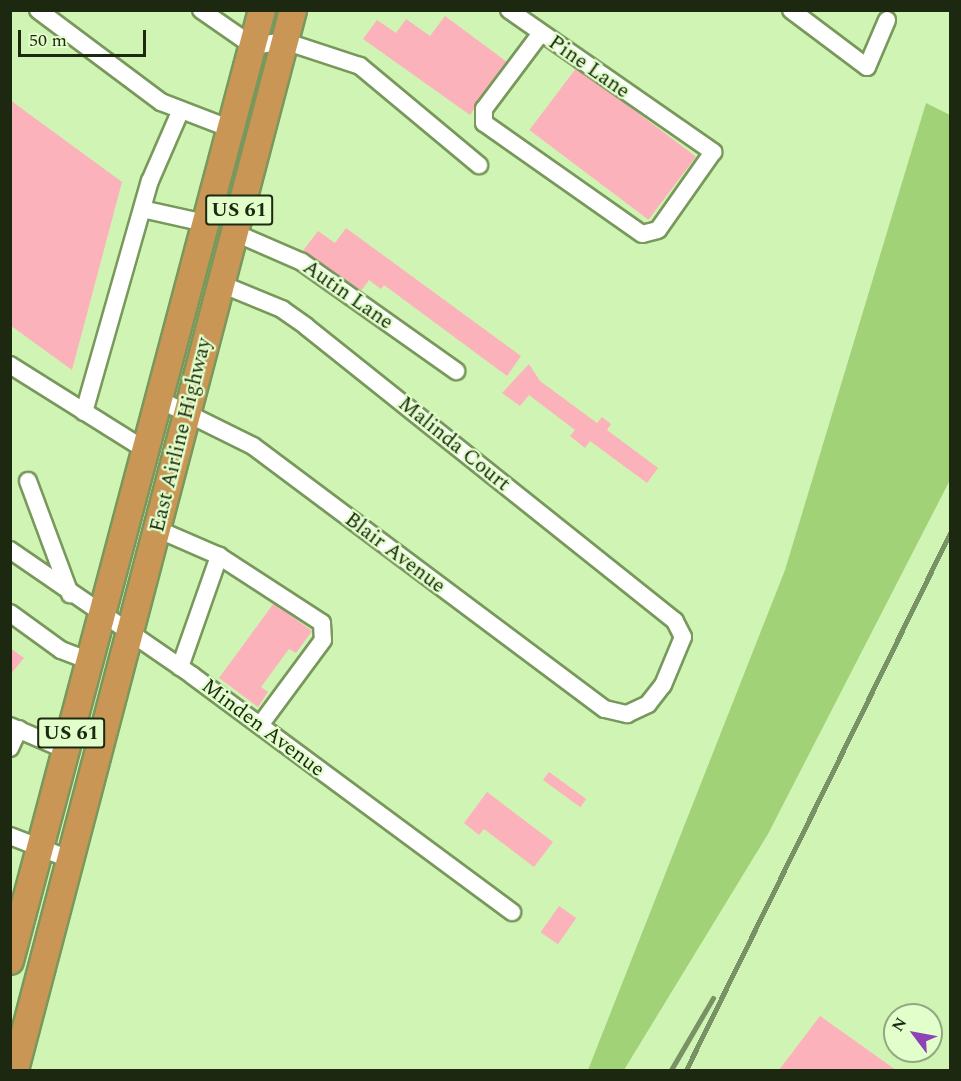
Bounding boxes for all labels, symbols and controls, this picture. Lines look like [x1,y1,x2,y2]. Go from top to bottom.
scale bar [21,18,148,56]
text: 50 m [29,27,67,54]
street label: Pine Lane [543,30,635,104]
road number: US 61 [204,193,274,227]
street label: Autin Lane [298,255,398,335]
street label: East Airline Highway [145,335,217,535]
street label: Malinda Court [393,391,515,497]
street label: Blair Avenue [340,507,450,599]
street label: Minden Avenue [196,674,330,782]
road number: US 61 [36,716,106,750]
north arrow [883,1003,943,1063]
text: N [886,1013,913,1036]

